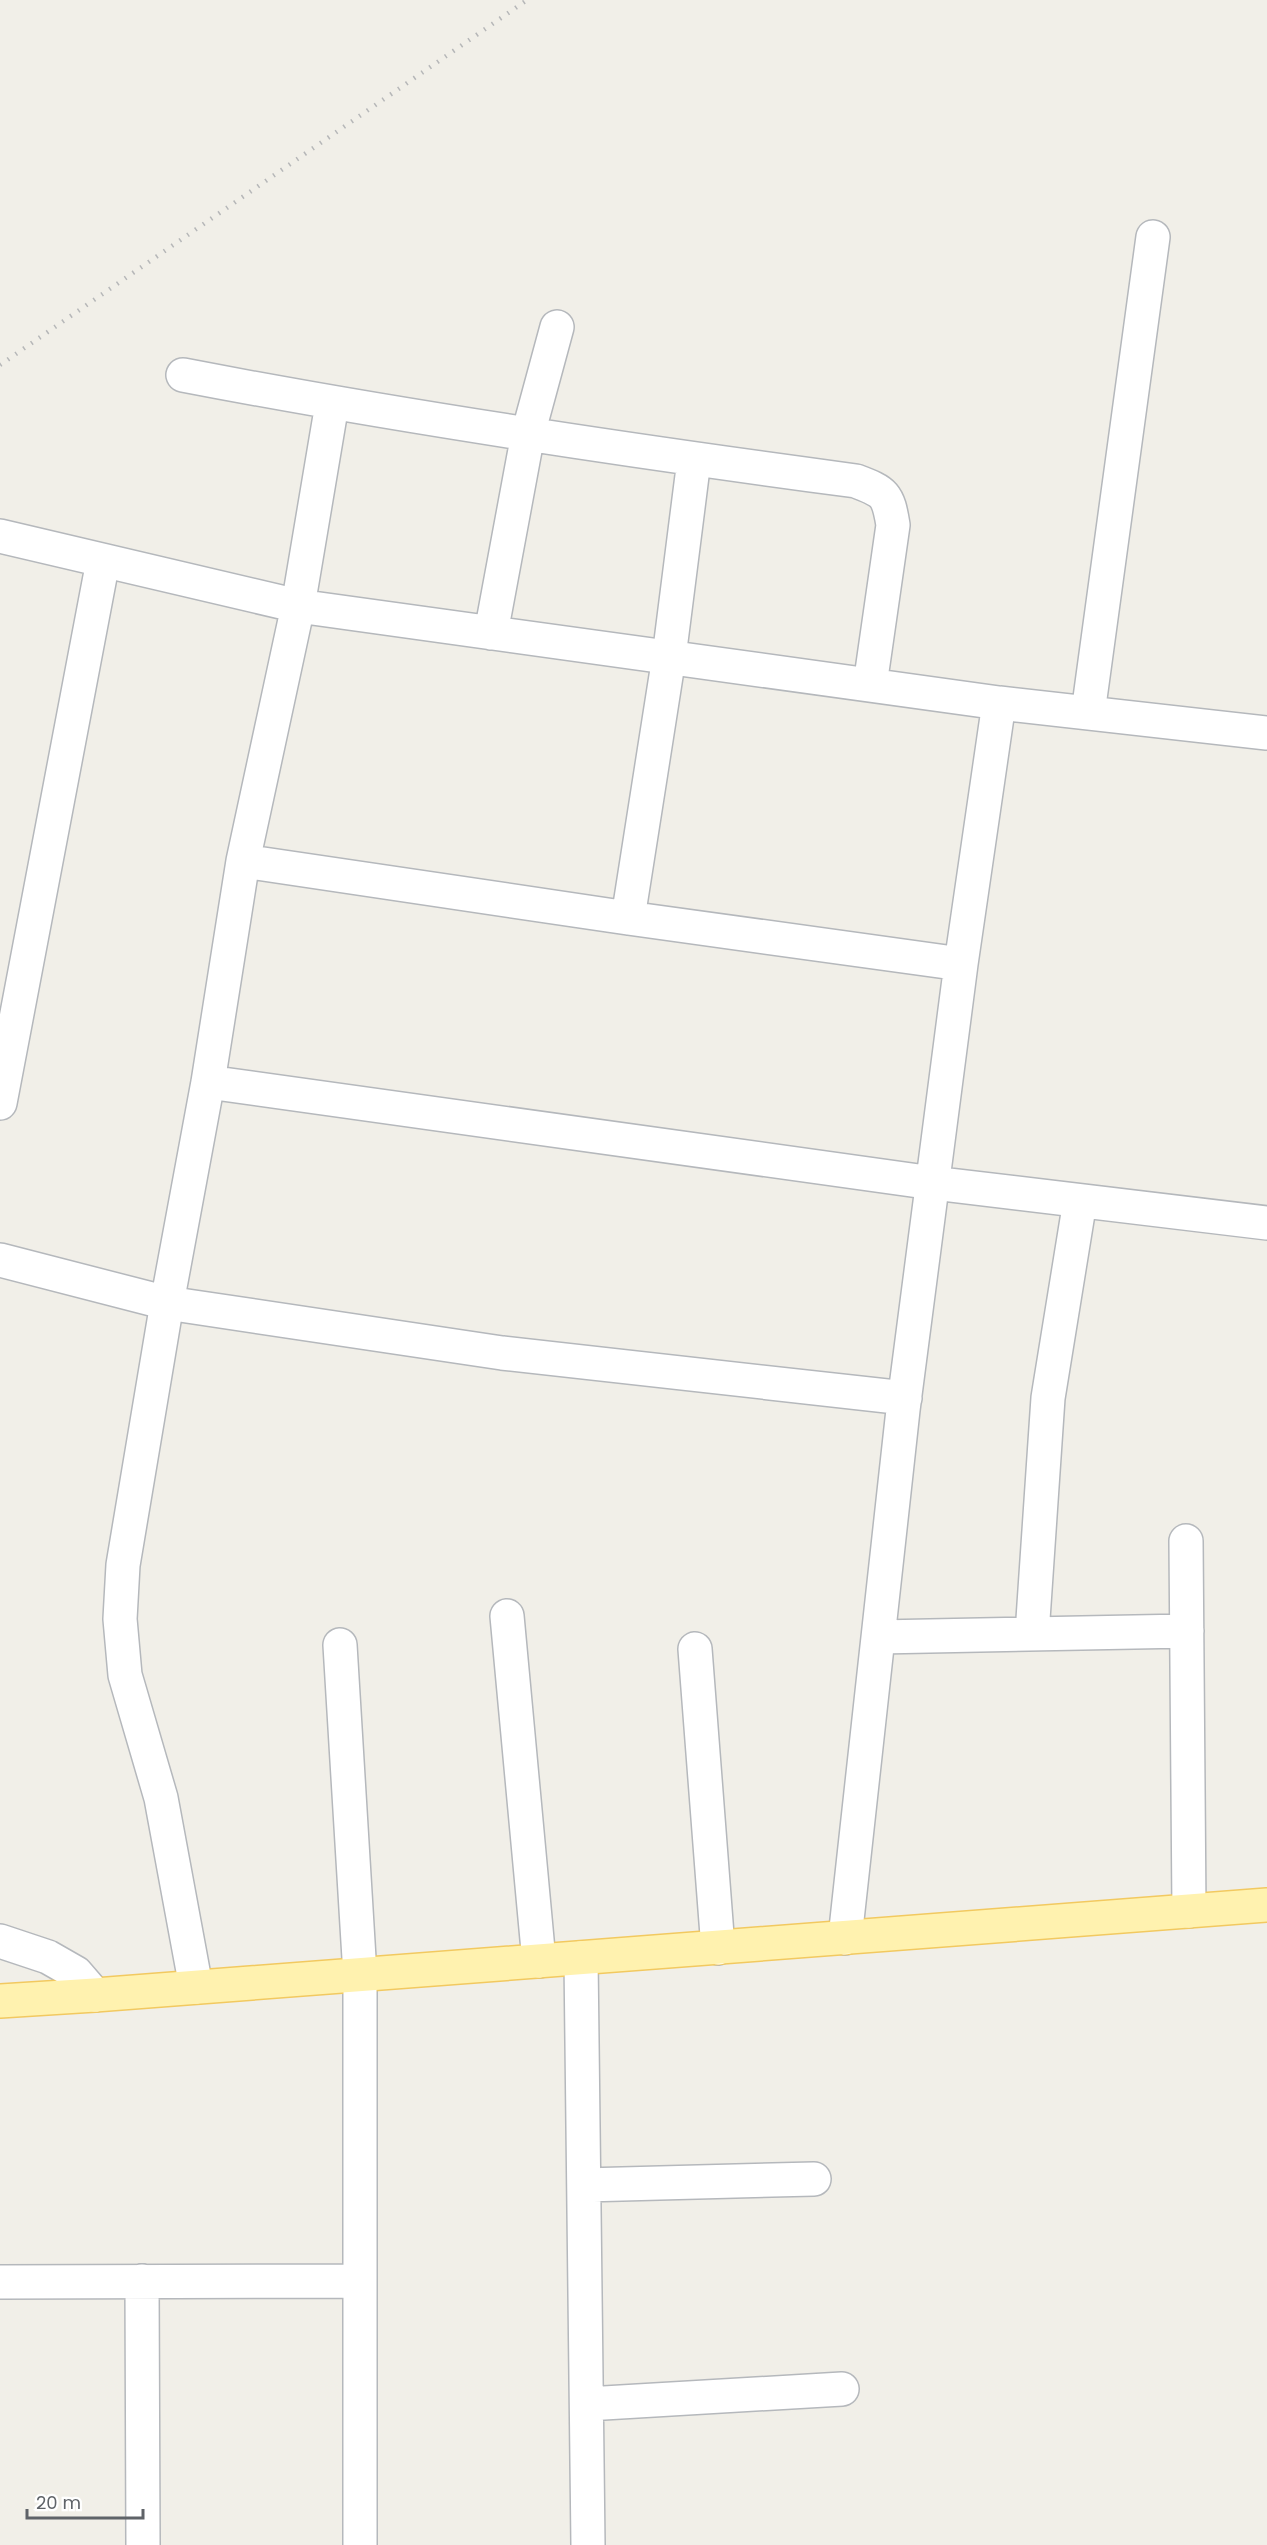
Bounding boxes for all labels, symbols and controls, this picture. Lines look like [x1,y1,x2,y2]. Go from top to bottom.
scale bar [27,2482,142,2520]
text: 20 m [36,2490,81,2515]

